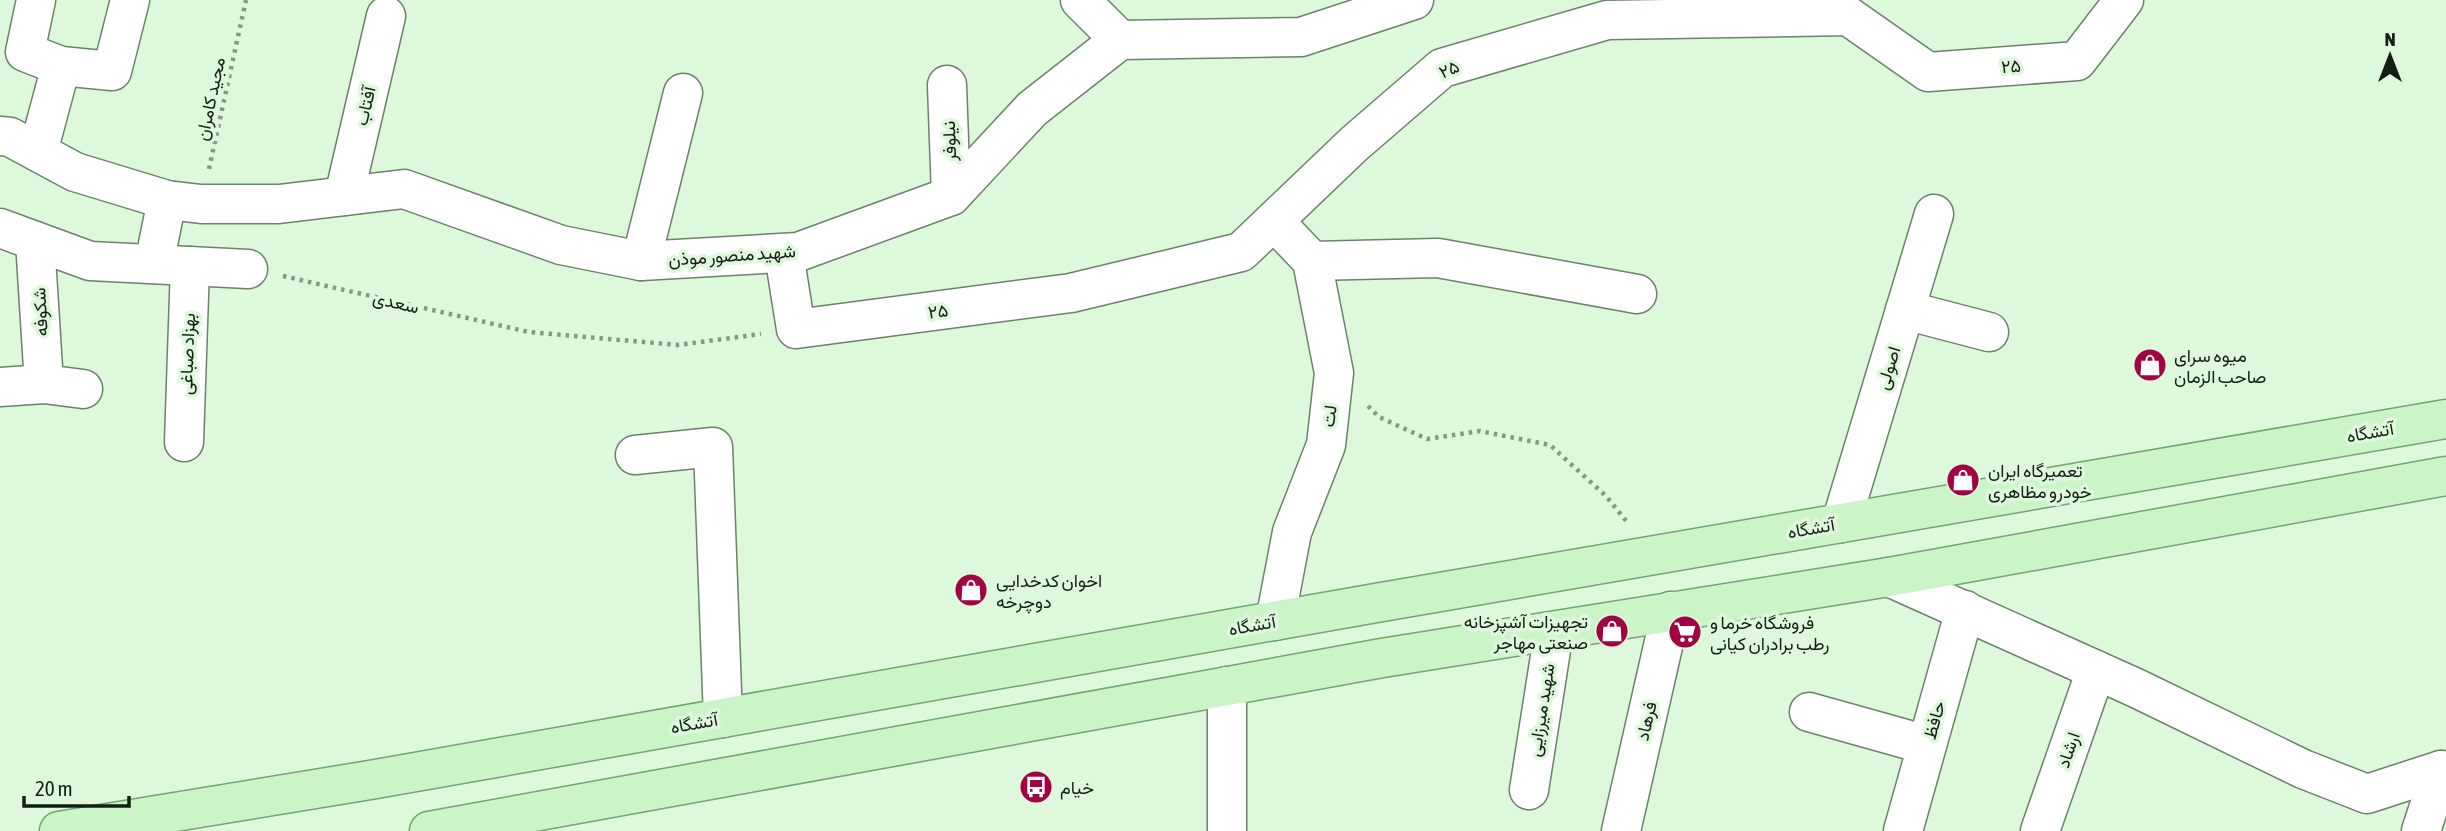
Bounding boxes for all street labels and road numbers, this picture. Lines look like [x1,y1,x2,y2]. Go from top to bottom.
street label: مجید کامران [191,55,230,143]
street label: ۲۵ [1436,55,1462,83]
street label: ۲۵ [2000,55,2022,77]
street label: آفتاب [350,82,380,128]
street label: نیلوفر [938,120,961,163]
street label: شهید منصور موذن [667,240,797,271]
street label: شکوفه [28,287,53,337]
street label: سعدی [371,287,421,318]
street label: ۲۵ [927,299,949,323]
street label: بهزاد صباغی [175,312,200,396]
street label: اصولی [1872,344,1905,392]
street label: لت [1317,404,1341,428]
street label: آتشگاه [2345,417,2397,446]
street label: آتشگاه [1786,513,1838,542]
street label: آتشگاه [1227,610,1279,639]
street label: شهید میرزایی [1523,662,1560,758]
street label: حافظ [1919,698,1949,742]
street label: فرهاد [1631,699,1662,743]
street label: آتشگاه [669,708,721,737]
street label: ارشاد [2052,729,2085,771]

